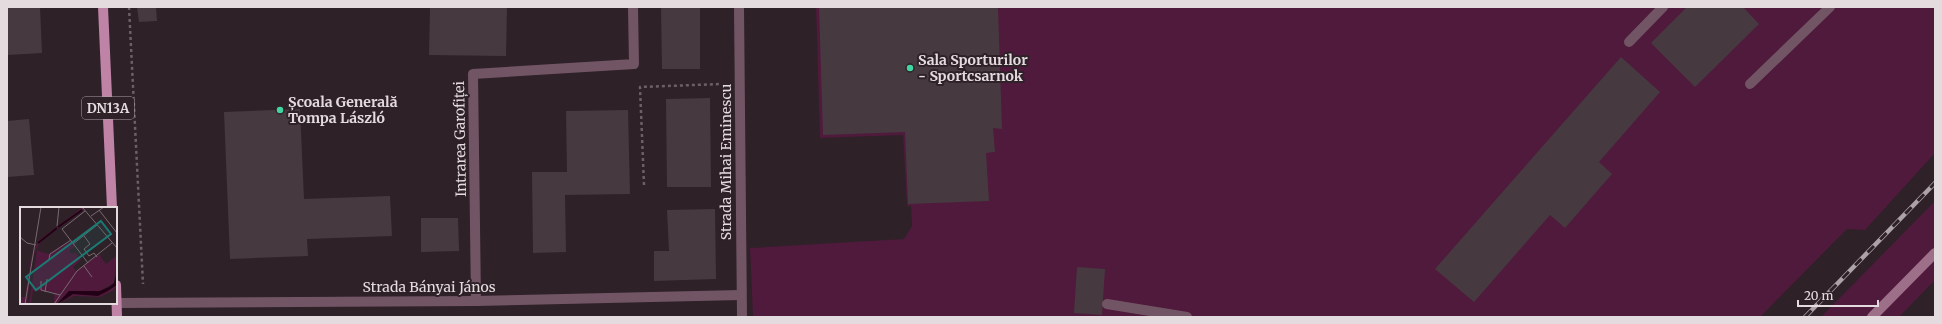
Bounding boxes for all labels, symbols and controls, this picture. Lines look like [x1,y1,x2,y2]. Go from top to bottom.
place label: Sala Sporturilor - Sportcsarnok [918,51,1028,85]
marker: Sala Sporturilor - Sportcsarnok [905,63,915,73]
street label: Intrarea Garofiței [450,80,470,197]
street label: Strada Mihai Eminescu [717,84,735,240]
place label: Școala Generală Tompa László [288,93,398,127]
road number: DN13A [82,97,134,119]
marker: Școala Generală Tompa László [275,105,285,115]
inset map [20,207,117,304]
street label: Strada Bányai János [362,278,496,296]
scale bar [1798,282,1878,308]
text: 20 m [1804,288,1833,303]

